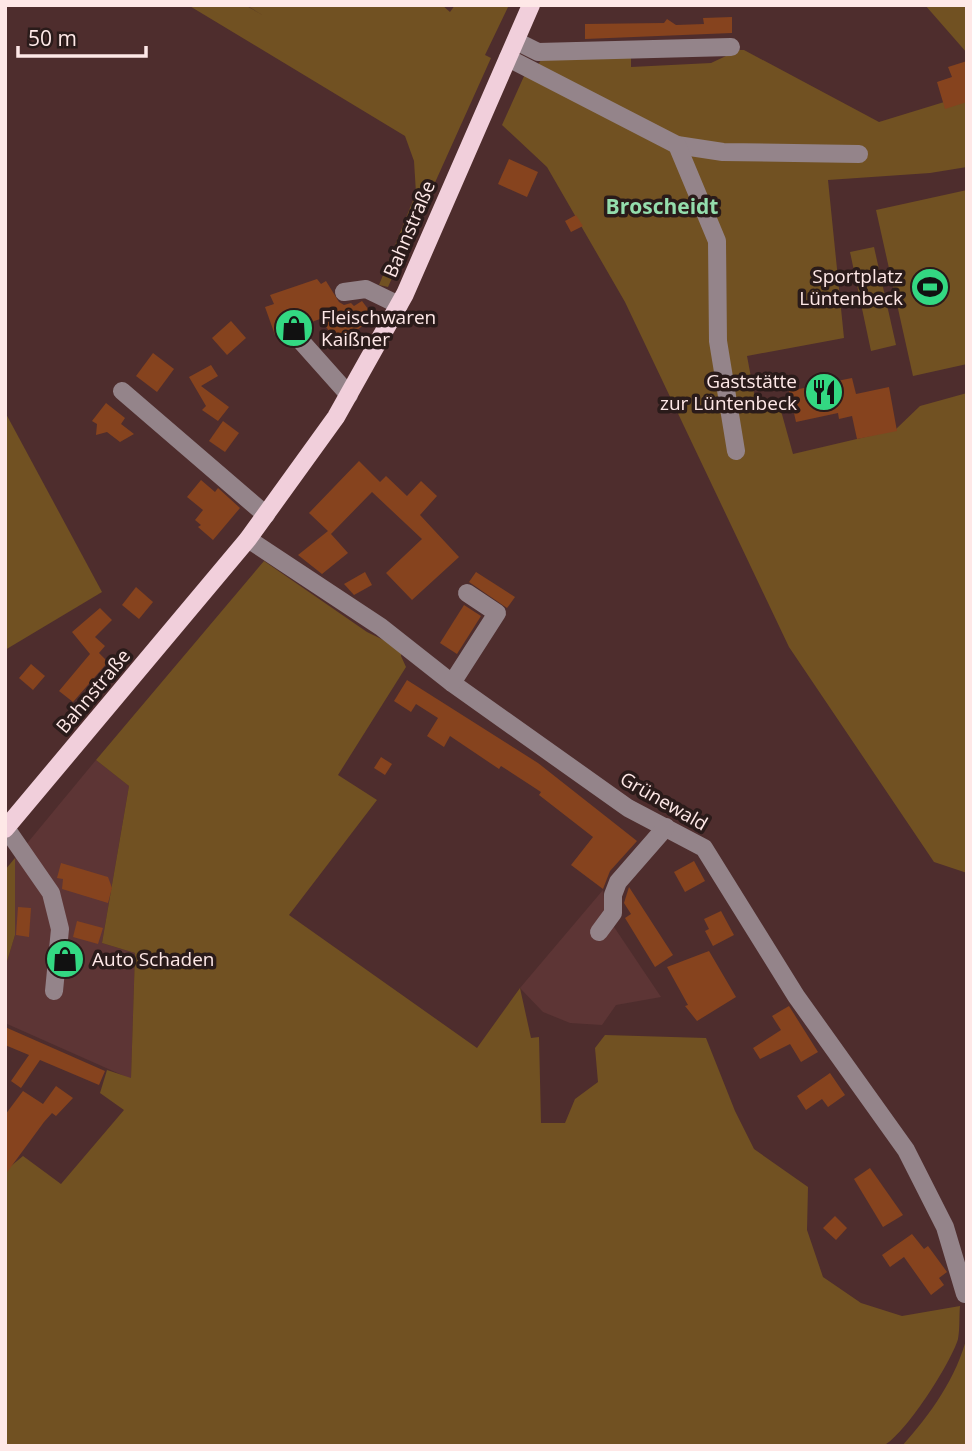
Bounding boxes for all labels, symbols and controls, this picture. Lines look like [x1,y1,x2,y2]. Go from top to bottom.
scale bar [18,14,145,58]
text: 50 m [28,24,77,52]
street label: Bahnstraße [377,177,441,281]
district label: Broscheidt [606,192,718,220]
place label: Sportplatz Lüntenbeck [799,263,903,311]
sports icon: Sportplatz Lüntenbeck [909,266,951,308]
place label: Fleischwaren Kaißner [321,304,436,352]
shop icon: Fleischwaren Kaißner [273,307,315,349]
place label: Gaststätte zur Lüntenbeck [660,368,797,416]
restaurant icon: Gaststätte zur Lüntenbeck [803,371,845,413]
street label: Bahnstraße [50,643,136,739]
street label: Grünewald [615,765,713,837]
shop icon: Auto Schaden [44,938,86,980]
place label: Auto Schaden [92,946,214,972]

